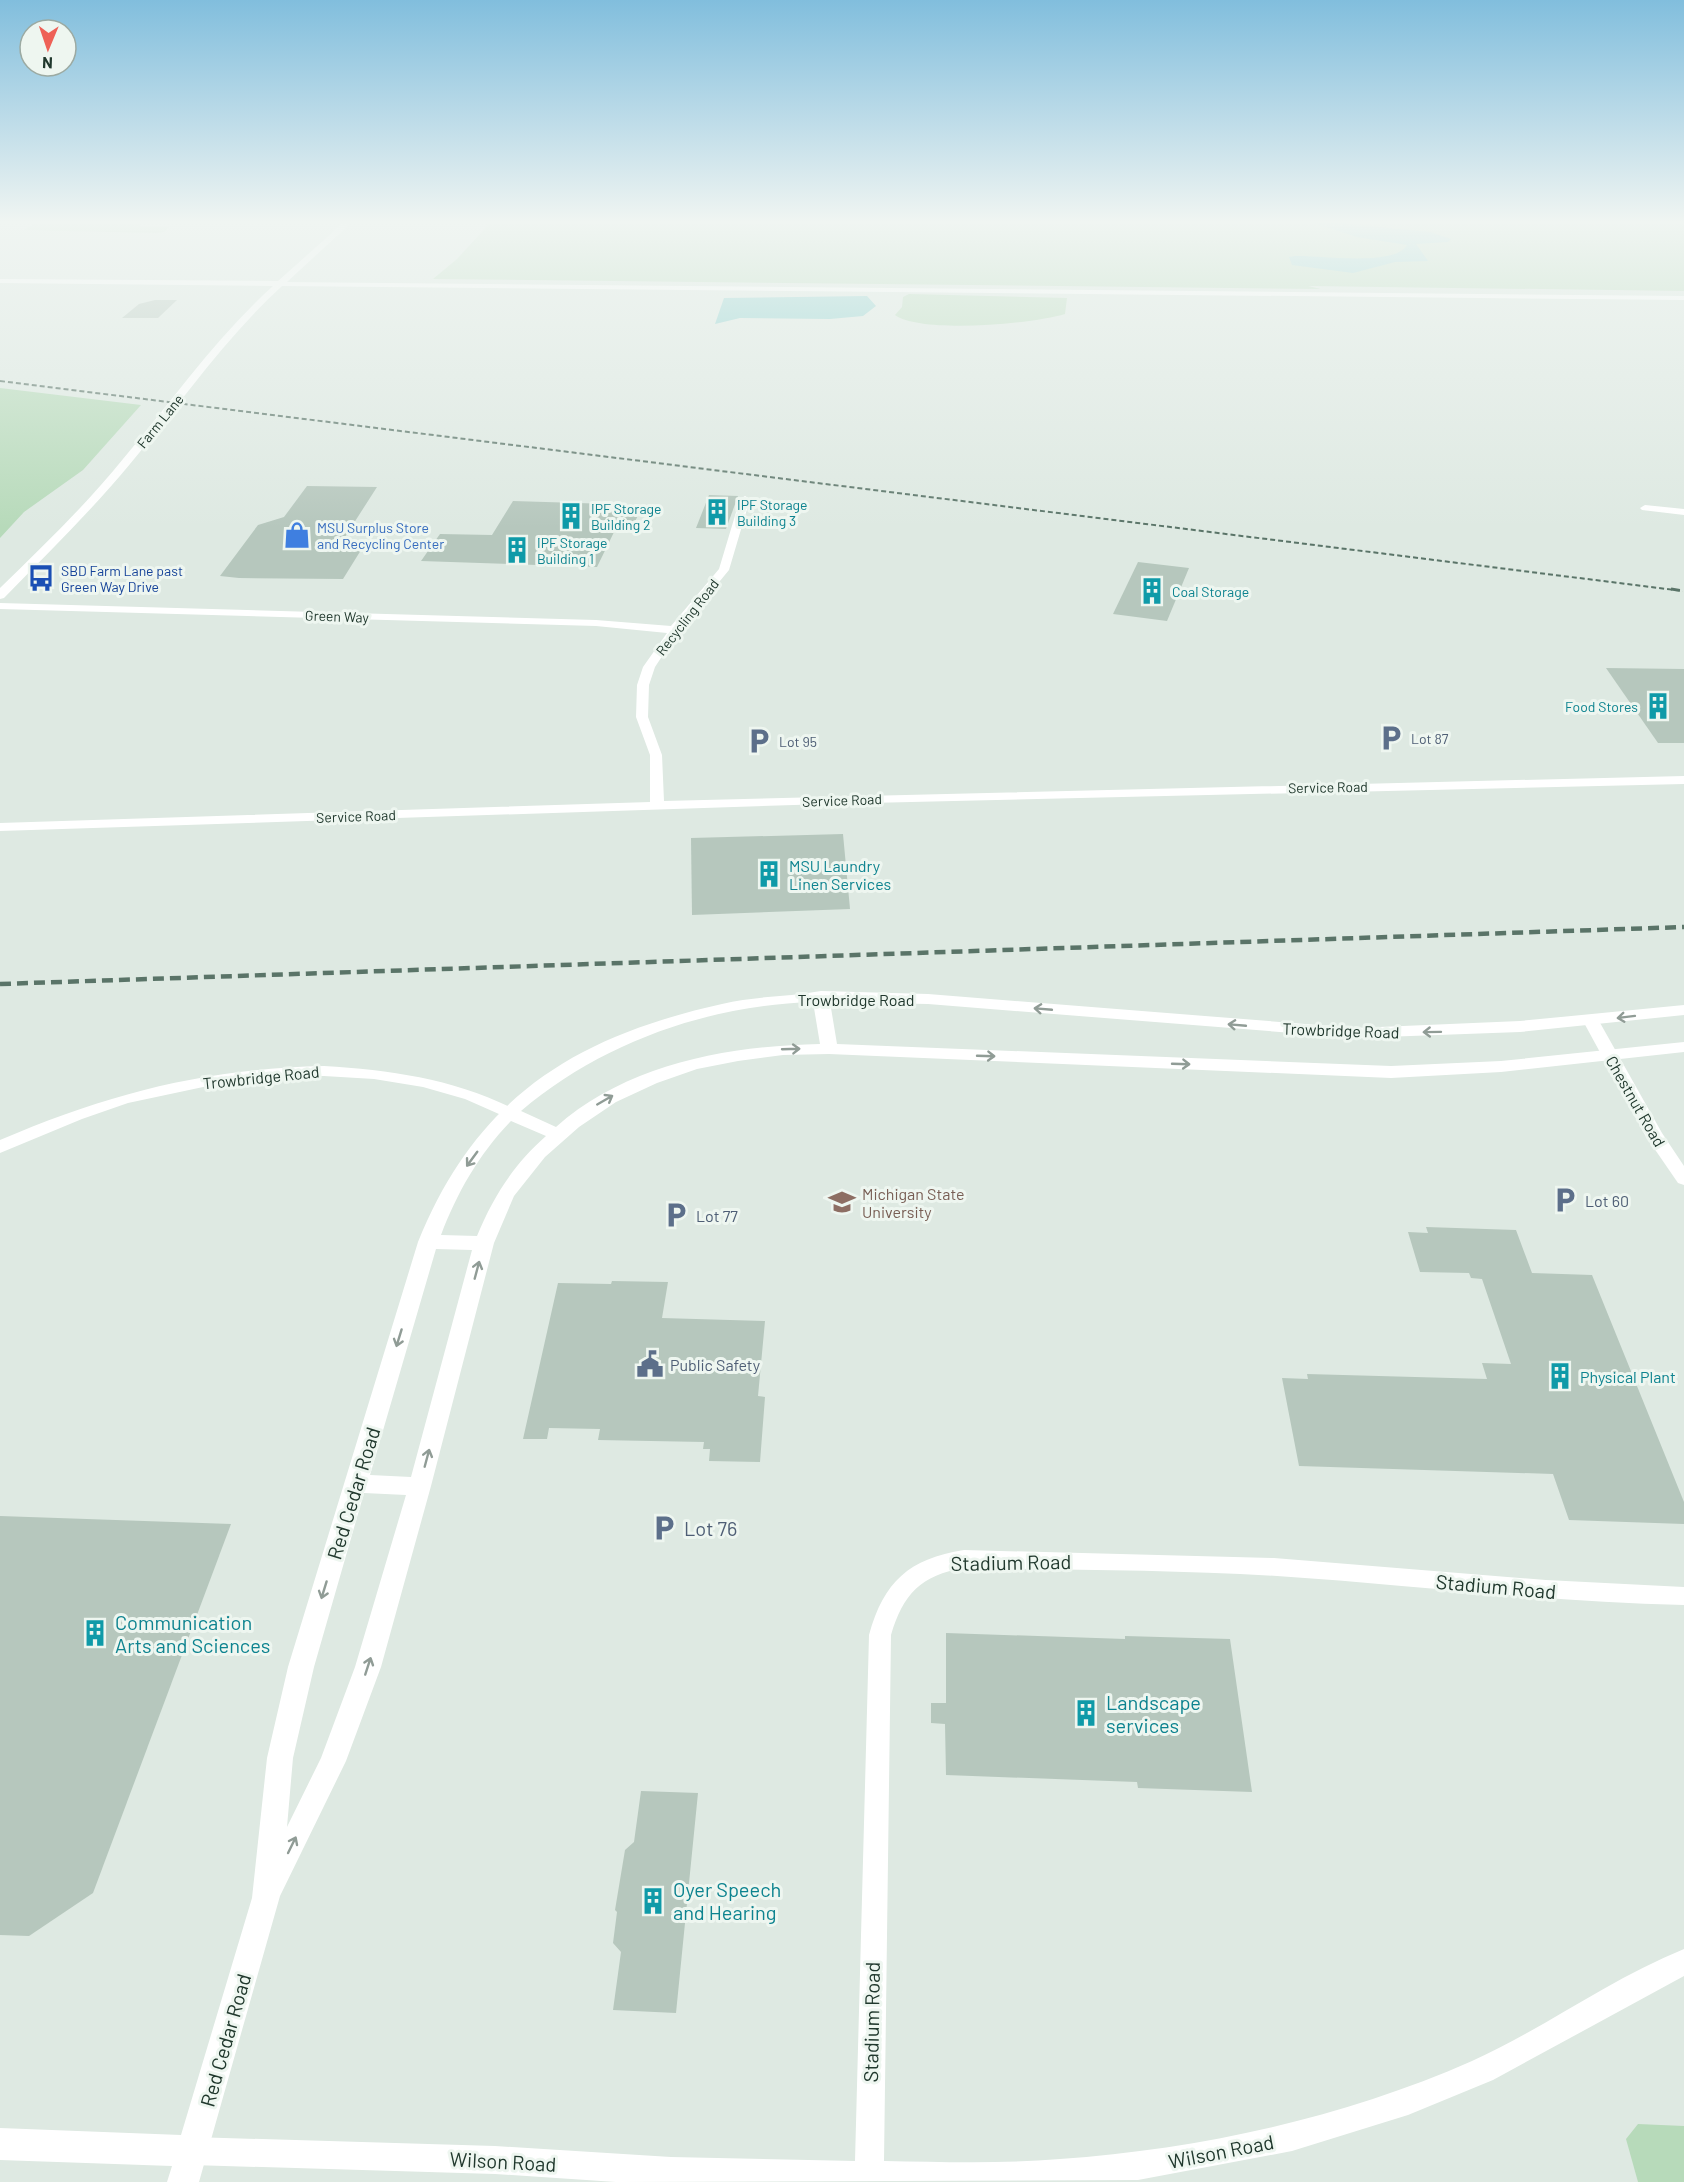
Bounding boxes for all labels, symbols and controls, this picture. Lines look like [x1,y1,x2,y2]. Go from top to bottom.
north arrow [18,18,78,78]
text: N [42,54,53,73]
street label: Farm Lane [133,391,187,451]
place label: IPF Storage Building 3 [737,496,808,529]
building icon: IPF Storage Building 3 [702,497,732,527]
place label: IPF Storage Building 2 [591,500,662,533]
building icon: IPF Storage Building 2 [556,501,586,531]
place label: MSU Surplus Store and Recycling Center [317,519,444,552]
shop icon: MSU Surplus Store and Recycling Center [282,520,312,550]
place label: IPF Storage Building 1 [537,534,608,567]
building icon: IPF Storage Building 1 [502,535,532,565]
place label: SBD Farm Lane past Green Way Drive [61,562,183,595]
bus stop icon: SBD Farm Lane past Green Way Drive [26,563,56,593]
street label: Recycling Road [652,575,722,659]
building icon: Coal Storage [1137,576,1167,606]
place label: Coal Storage [1172,583,1249,600]
street label: Green Way [305,606,370,626]
building icon: Food Stores [1643,691,1673,721]
place label: Food Stores [1565,698,1638,715]
parking icon: Lot 87 [1376,723,1406,753]
parking icon: Lot 95 [744,726,774,756]
place label: Lot 87 [1411,730,1449,747]
place label: Lot 95 [779,733,817,750]
street label: Service Road [1288,778,1368,796]
street label: Service Road [802,790,882,810]
street label: Service Road [316,806,396,826]
place label: MSU Laundry Linen Services [789,856,891,893]
building icon: MSU Laundry Linen Services [754,859,784,889]
street label: Trowbridge Road [798,990,914,1009]
one-way arrow [1033,1003,1053,1014]
one-way arrow [1616,1011,1636,1022]
street label: Trowbridge Road [1282,1018,1400,1042]
one-way arrow [1227,1019,1247,1030]
one-way arrow [1422,1027,1442,1038]
one-way arrow [781,1043,801,1055]
one-way arrow [976,1050,996,1061]
street label: Chestnut Road [1602,1052,1670,1150]
one-way arrow [1171,1058,1191,1069]
street label: Trowbridge Road [202,1061,320,1093]
one-way arrow [596,1094,613,1106]
one-way arrow [466,1150,478,1166]
place label: Michigan State University [862,1184,965,1221]
parking icon: Lot 60 [1550,1185,1580,1215]
school or university icon: Michigan State University [827,1187,857,1217]
place label: Lot 60 [1585,1191,1629,1210]
parking icon: Lot 77 [661,1200,691,1230]
place label: Lot 77 [696,1206,738,1225]
one-way arrow [472,1261,484,1280]
one-way arrow [393,1328,404,1347]
public building icon: Public Safety [635,1349,665,1379]
place label: Public Safety [670,1355,761,1374]
building icon: Physical Plant [1545,1361,1575,1391]
place label: Physical Plant [1580,1367,1676,1386]
street label: Red Cedar Road [321,1424,385,1562]
one-way arrow [422,1449,433,1468]
parking icon: Lot 76 [649,1513,679,1543]
place label: Lot 76 [684,1516,737,1540]
street label: Stadium Road [950,1549,1072,1575]
street label: Stadium Road [1435,1569,1557,1603]
one-way arrow [318,1580,329,1599]
place label: Communication Arts and Sciences [115,1610,270,1657]
building icon: Communication Arts and Sciences [80,1618,110,1648]
one-way arrow [363,1657,374,1676]
place label: Landscape services [1106,1690,1201,1737]
building icon: Landscape services [1071,1698,1101,1728]
one-way arrow [286,1836,298,1854]
place label: Oyer Speech and Hearing [673,1877,781,1924]
building icon: Oyer Speech and Hearing [638,1886,668,1916]
street label: Stadium Road [858,1961,884,2083]
street label: Red Cedar Road [195,1971,255,2109]
street label: Wilson Road [1166,2129,1276,2173]
street label: Wilson Road [449,2146,557,2176]

